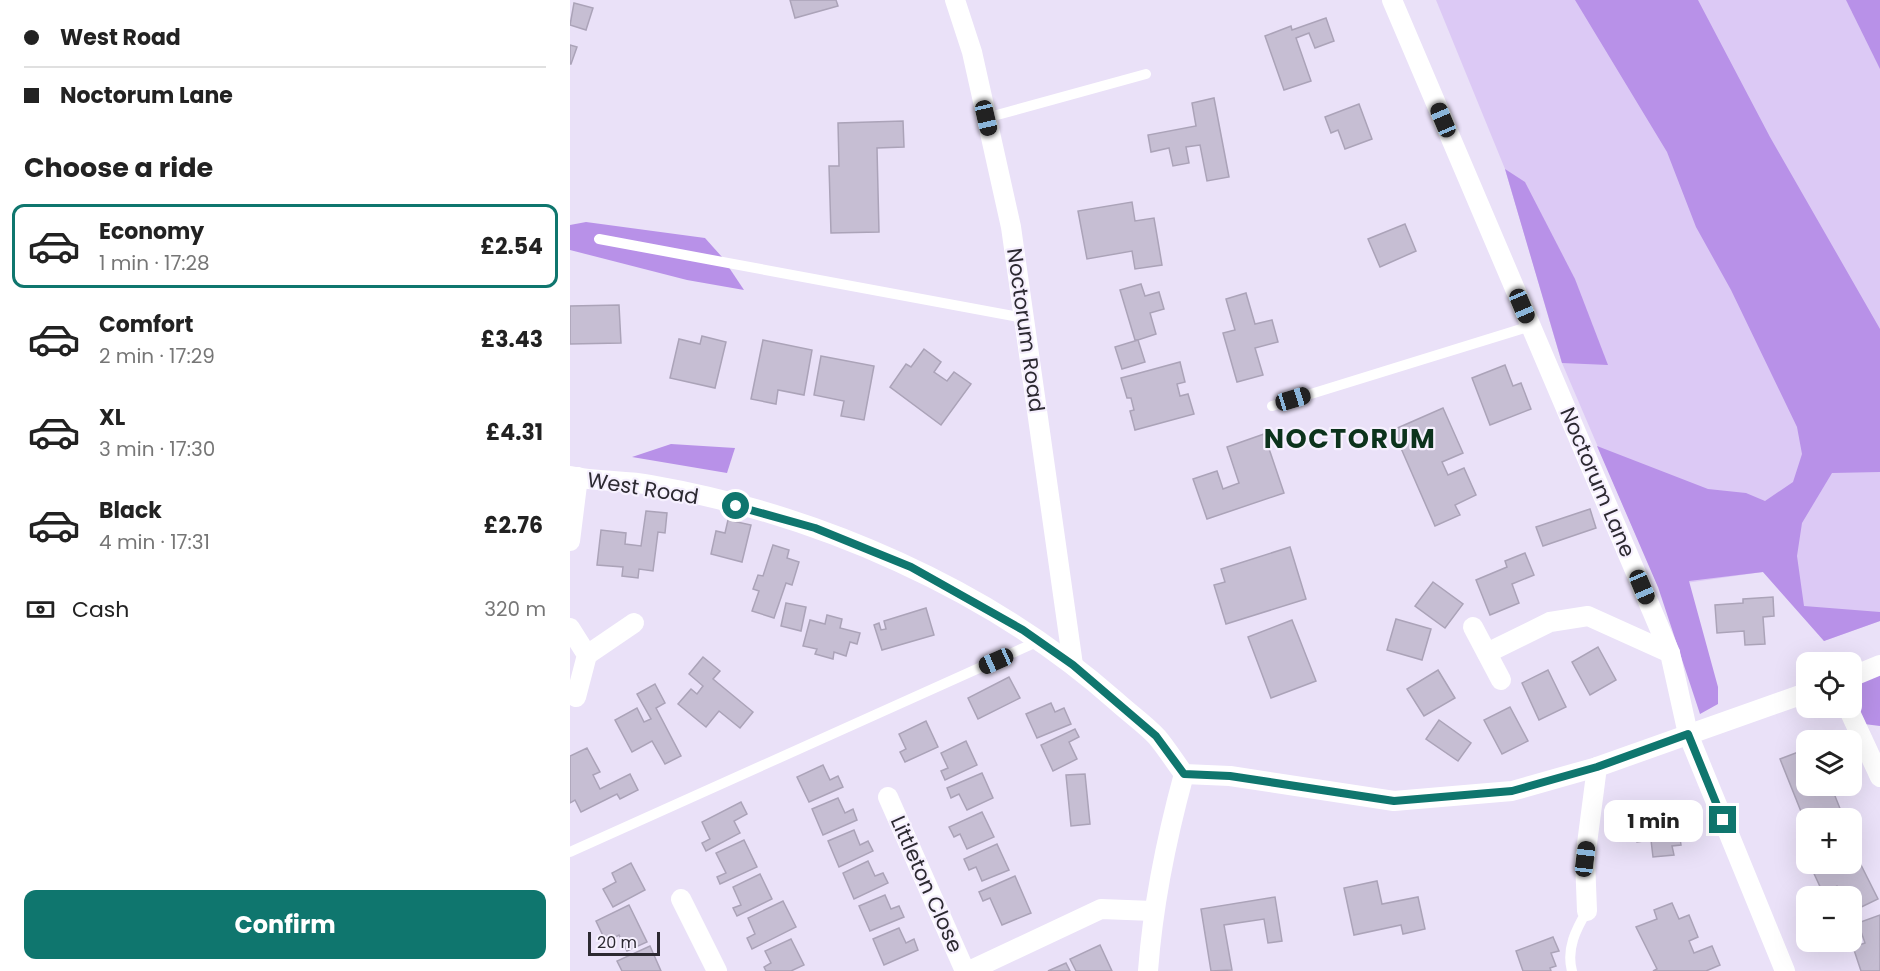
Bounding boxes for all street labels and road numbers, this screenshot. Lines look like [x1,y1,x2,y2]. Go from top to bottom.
street label: Noctorum Road [1000,246,1052,414]
street label: Noctorum Lane [1553,403,1643,561]
street label: West Road [585,465,701,511]
street label: Littleton Close [884,811,970,957]

